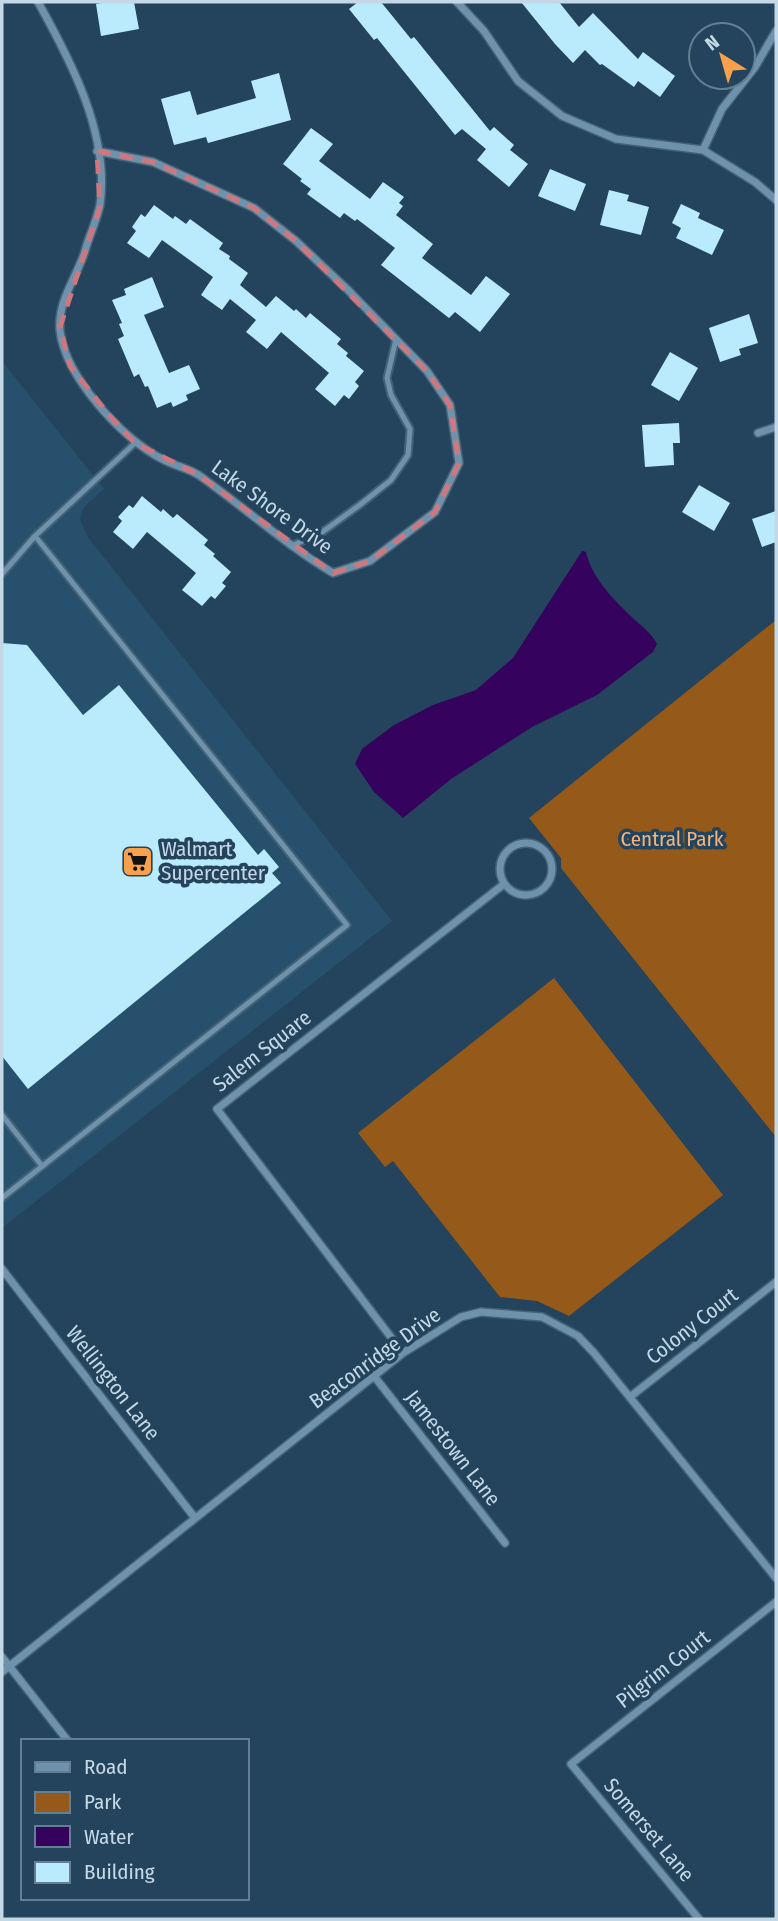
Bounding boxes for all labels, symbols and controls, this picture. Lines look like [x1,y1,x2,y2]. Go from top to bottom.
north arrow [687,21,757,91]
text: N [701,30,724,55]
street label: Lake Shore Drive [206,454,338,560]
park label: Central Park [620,826,724,852]
place label: Walmart Supercenter [161,836,266,886]
supermarket icon: Walmart Supercenter [121,844,155,878]
street label: Salem Square [208,1005,316,1097]
street label: Colony Court [641,1282,743,1370]
street label: Beaconridge Drive [304,1302,446,1414]
street label: Wellington Lane [60,1321,166,1445]
street label: Jamestown Lane [400,1385,506,1511]
street label: Pilgrim Court [611,1624,715,1714]
legend [21,1739,248,1900]
text: Road [84,1754,128,1780]
street label: Somerset Lane [598,1773,700,1887]
text: Park [84,1789,122,1815]
text: Water [84,1824,134,1850]
text: Building [84,1859,155,1885]

